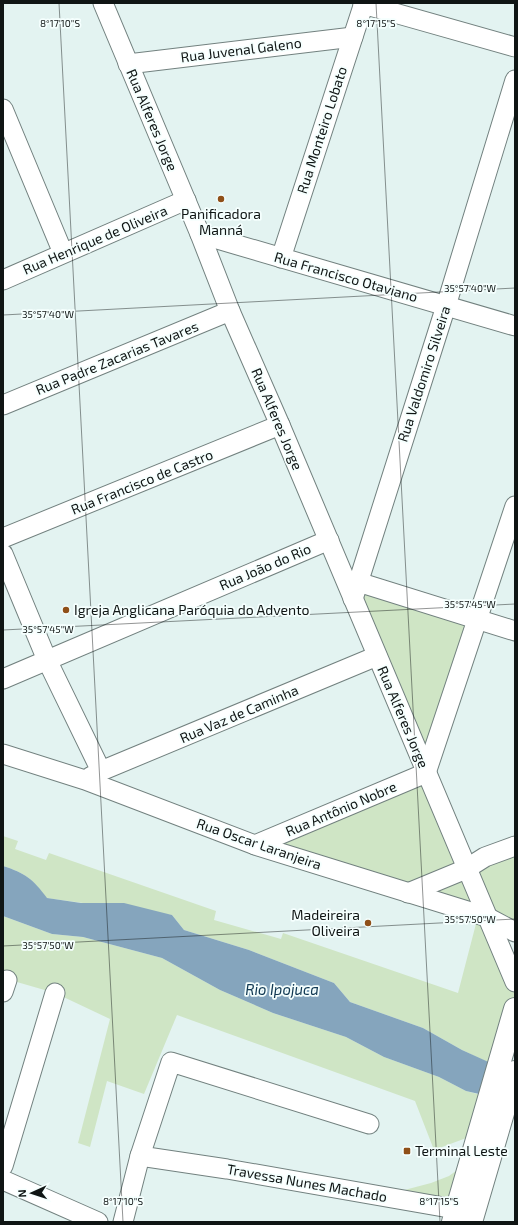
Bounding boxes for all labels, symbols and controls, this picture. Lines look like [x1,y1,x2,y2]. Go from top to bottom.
text: 8°17'10"S [40,17,80,29]
text: 8°17'15"S [356,17,396,29]
street label: Rua Juvenal Galeno [179,34,302,65]
street label: Rua Monteiro Lobato [293,64,350,196]
street label: Rua Alferes Jorge [123,66,182,173]
marker: Panificadora Manná [216,194,226,204]
street label: Rua Henrique de Oliveira [20,201,170,278]
place label: Panificadora Manná [181,205,261,238]
street label: Rua Francisco Otaviano [272,248,420,305]
text: 35°57'40"W [444,282,497,294]
street label: Rua Valdomiro Silveira [393,304,454,444]
text: 35°57'40"W [22,308,75,320]
street label: Rua Padre Zacarias Tavares [33,317,201,398]
street label: Rua Alferes Jorge [248,365,307,472]
street label: Rua Francisco de Castro [68,445,215,518]
street label: Rua João do Rio [216,540,313,593]
text: 35°57'45"W [444,598,496,610]
place label: Igreja Anglicana Paróquia do Advento [74,601,309,618]
marker: Igreja Anglicana Paróquia do Advento [61,605,71,615]
text: 35°57'45"W [22,623,74,635]
street label: Rua Alferes Jorge [374,663,433,770]
street label: Rua Vaz de Caminha [177,681,301,746]
street label: Rua Antônio Nobre [283,778,399,840]
street label: Rua Oscar Laranjeira [194,814,324,873]
place label: Madeireira Oliveira [291,906,360,939]
text: 35°57'50"W [444,913,496,925]
marker: Madeireira Oliveira [363,918,373,928]
text: 35°57'50"W [22,939,74,951]
water label: Rio Ipojuca [245,980,319,999]
place label: Terminal Leste [415,1142,508,1159]
marker: Terminal Leste [402,1146,412,1156]
street label: Travessa Nunes Machado [226,1160,389,1205]
north arrow [12,1173,52,1213]
text: N [15,1189,28,1198]
text: 8°17'10"S [103,1195,143,1207]
text: 8°17'15"S [419,1195,459,1207]

